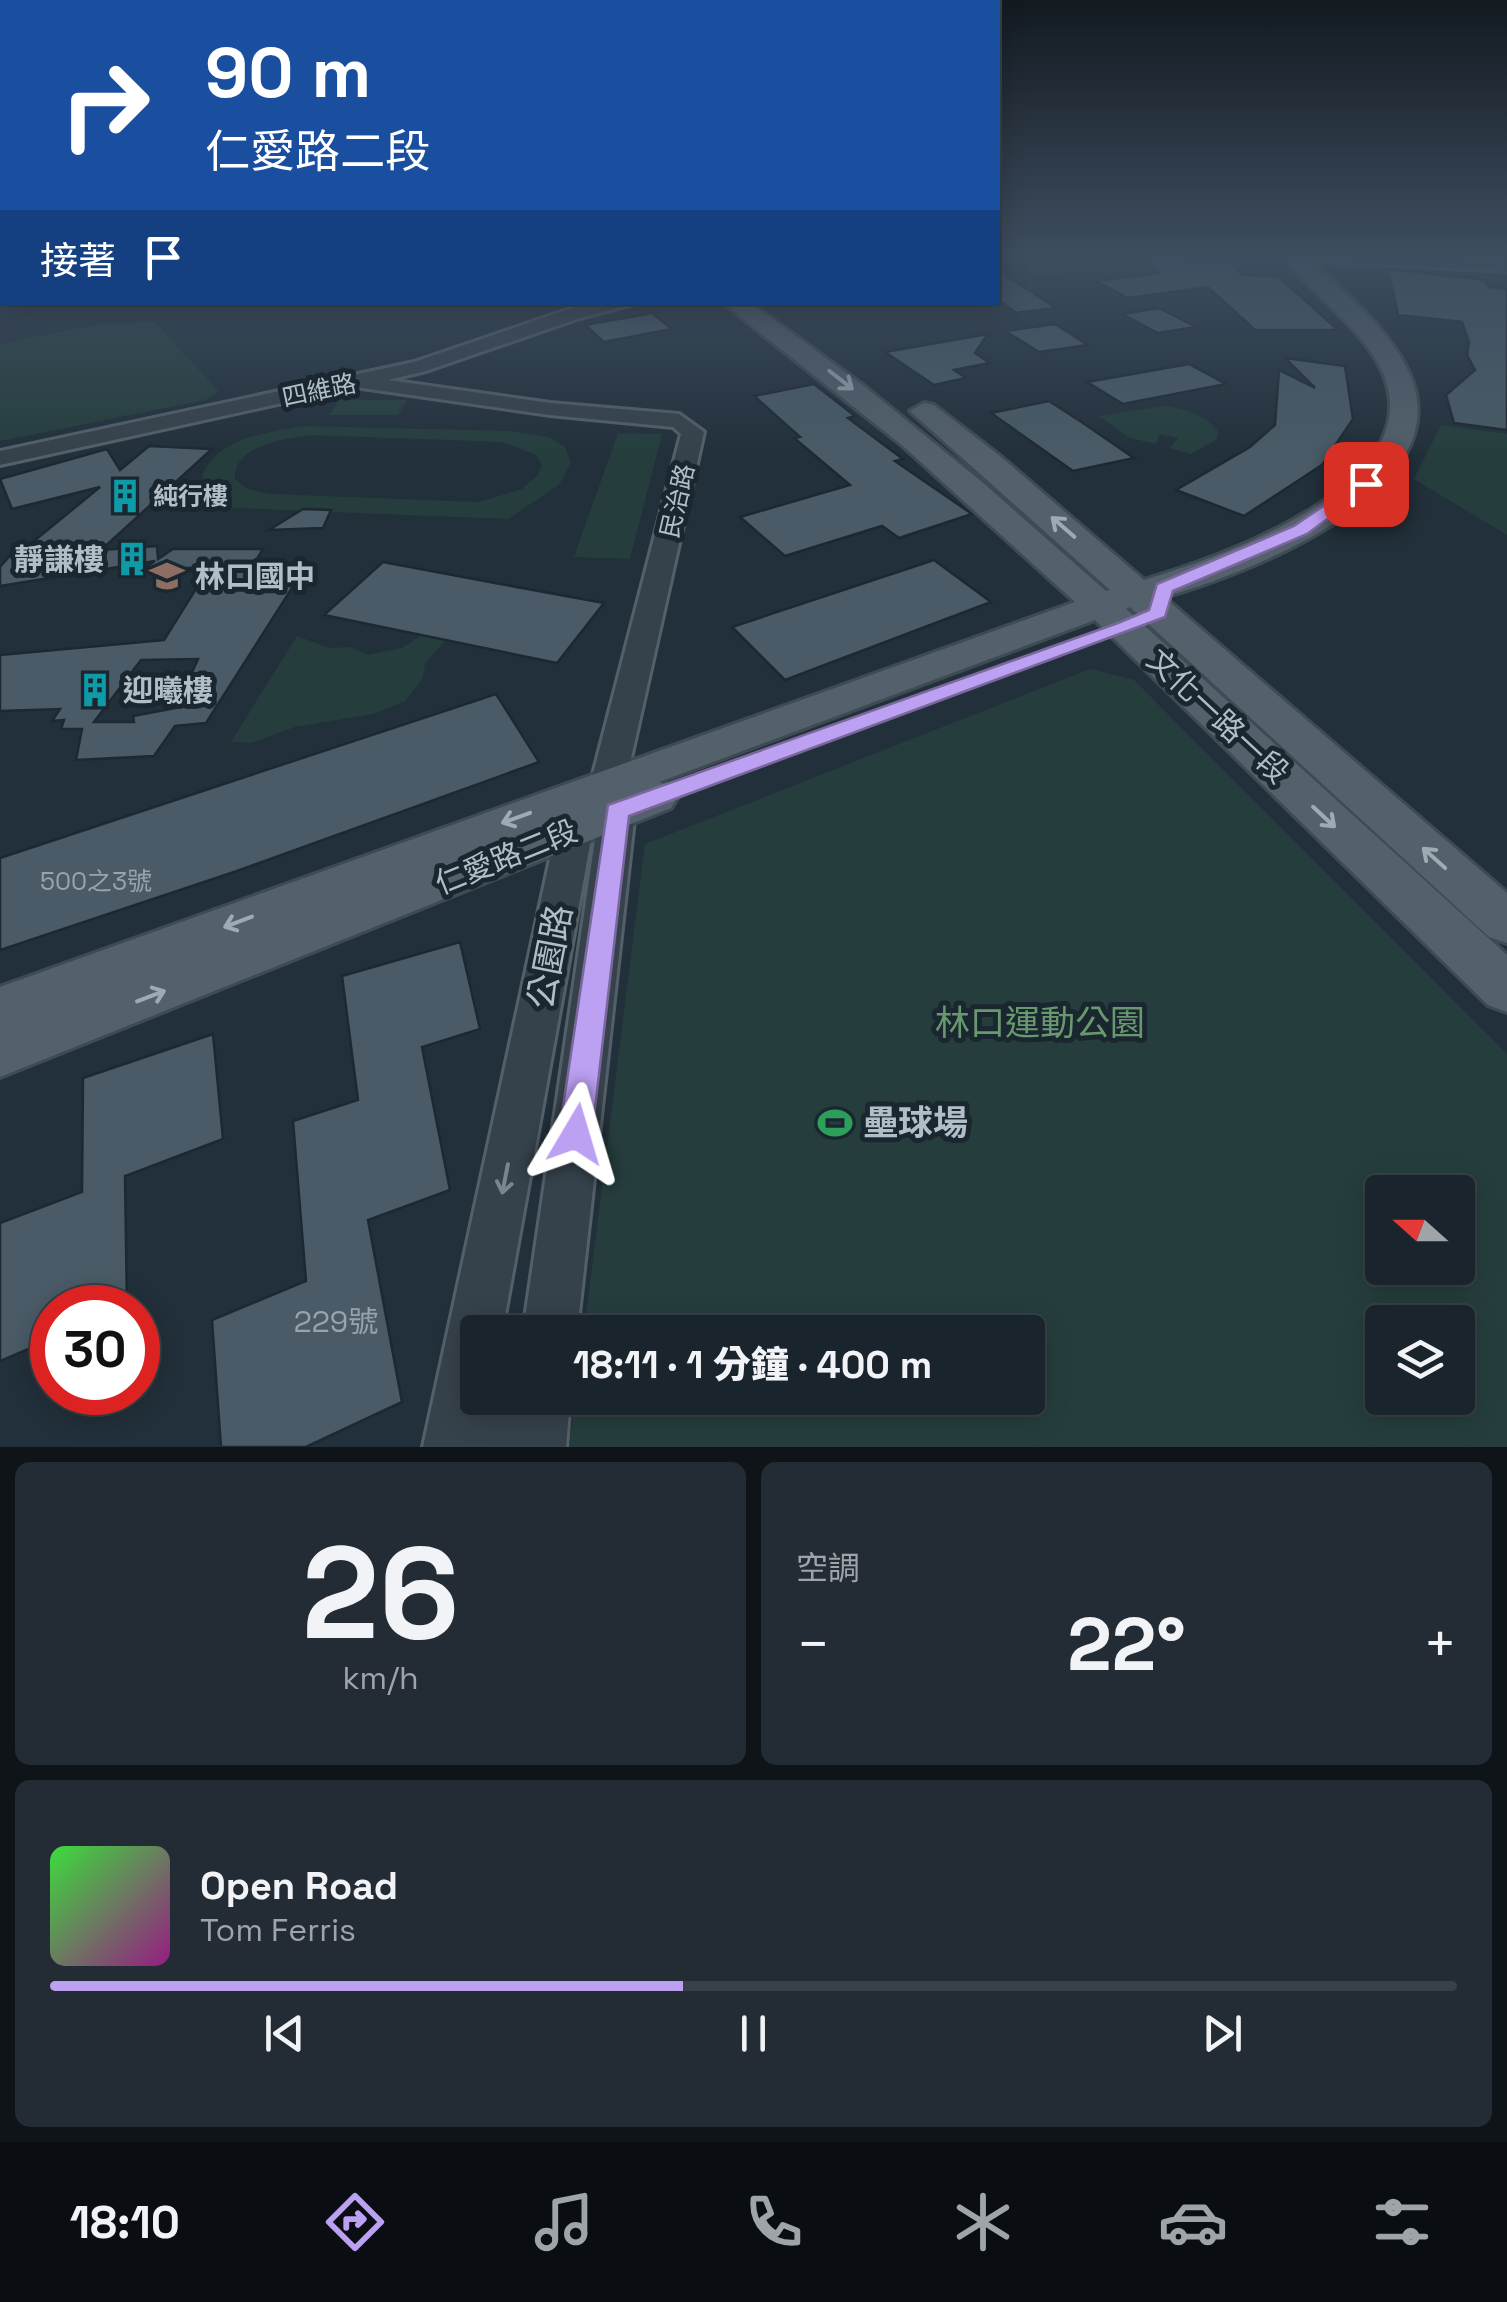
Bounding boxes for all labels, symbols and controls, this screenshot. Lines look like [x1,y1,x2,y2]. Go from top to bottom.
text: 90 m [205,28,371,117]
icon: right [40,40,170,170]
text: 仁愛路二段 [205,123,430,180]
icon: arrive [136,230,191,285]
text: 接著 [40,237,116,285]
street label: 四維路 [279,367,359,413]
one-way arrow [827,369,853,391]
pin [1324,442,1409,527]
icon: arrive [1339,457,1394,512]
street label: 民治路 [653,461,701,541]
building icon: 純行樓 [106,477,144,515]
place label: 純行樓 [153,480,228,512]
one-way arrow [1051,516,1076,539]
place label: 靜謙樓 [14,540,104,579]
building icon: 靜謙樓 [113,540,151,578]
school or university icon: 林口國中 [148,557,186,595]
place label: 林口國中 [195,557,315,596]
street label: 文化一路一段 [1139,640,1297,792]
building icon: 迎曦樓 [76,671,114,709]
place label: 迎曦樓 [123,671,213,710]
one-way arrow [1312,805,1336,829]
one-way arrow [502,810,533,828]
street label: 仁愛路二段 [429,811,583,903]
one-way arrow [1422,846,1447,869]
house number: 500之3號 [40,865,152,897]
street label: 公園路 [518,901,582,1013]
one-way arrow [224,914,255,932]
one-way arrow [135,986,166,1004]
park label: 林口運動公園 [935,1001,1145,1045]
position arrow [524,1082,628,1186]
place label: 壘球場 [863,1101,968,1145]
sports icon: 壘球場 [816,1104,854,1142]
one-way arrow [495,1162,514,1194]
north arrow [1365,1175,1475,1285]
map controls [1365,1175,1475,1415]
speed limit sign: 30 [30,1285,160,1415]
house number: 229號 [294,1302,378,1341]
button: layers [1365,1305,1475,1415]
text: 18:11 · 1 分鐘 · 400 m [573,1341,932,1389]
text: 26 [302,1510,459,1676]
text: 空調 [796,1548,860,1588]
text: 22° [1067,1596,1186,1692]
text: − [796,1609,830,1679]
text: + [1423,1609,1457,1679]
text: km/h [342,1658,419,1698]
text: Open Road [200,1862,398,1910]
text: Tom Ferris [200,1910,356,1950]
icon: previous [257,2006,312,2061]
icon: pause [726,2006,781,2061]
icon: next [1195,2006,1250,2061]
icon: directions [320,2187,390,2257]
icon: music [529,2187,599,2257]
icon: phone [739,2187,809,2257]
icon: climate [948,2187,1018,2257]
icon: car [1158,2187,1228,2257]
icon: filters [1367,2187,1437,2257]
text: 18:10 [70,2194,180,2251]

